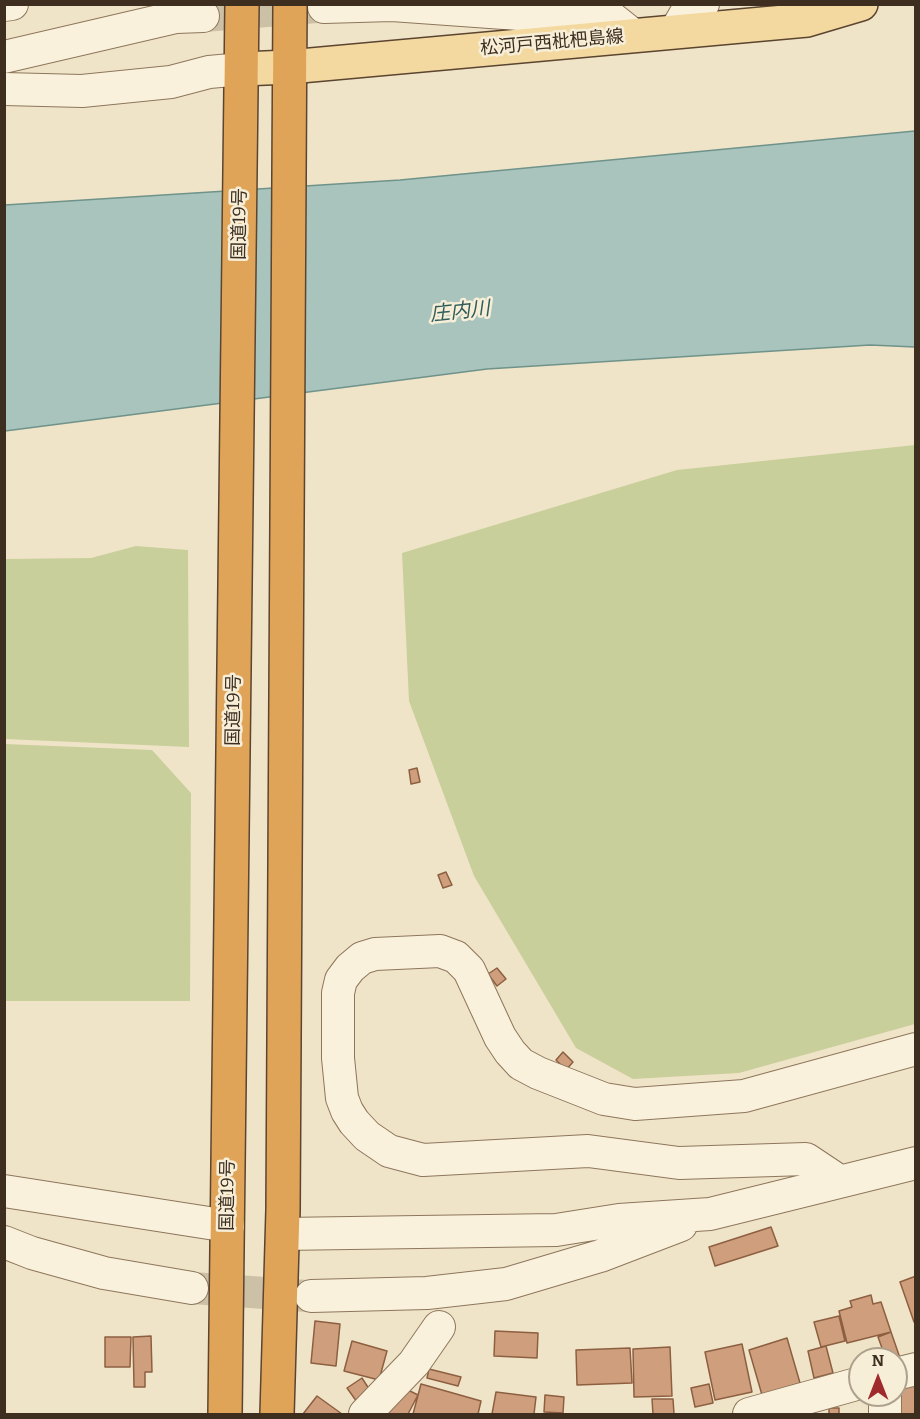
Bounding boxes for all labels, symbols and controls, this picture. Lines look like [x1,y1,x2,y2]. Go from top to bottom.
street label: 松河戸西枇杷島線 [479,26,625,60]
street label: 国道19号 [229,188,251,260]
water label: 庄内川 [429,297,491,327]
street label: 国道19号 [223,674,245,746]
street label: 国道19号 [217,1159,239,1231]
north arrow [848,1347,908,1407]
text: N [872,1351,884,1370]

